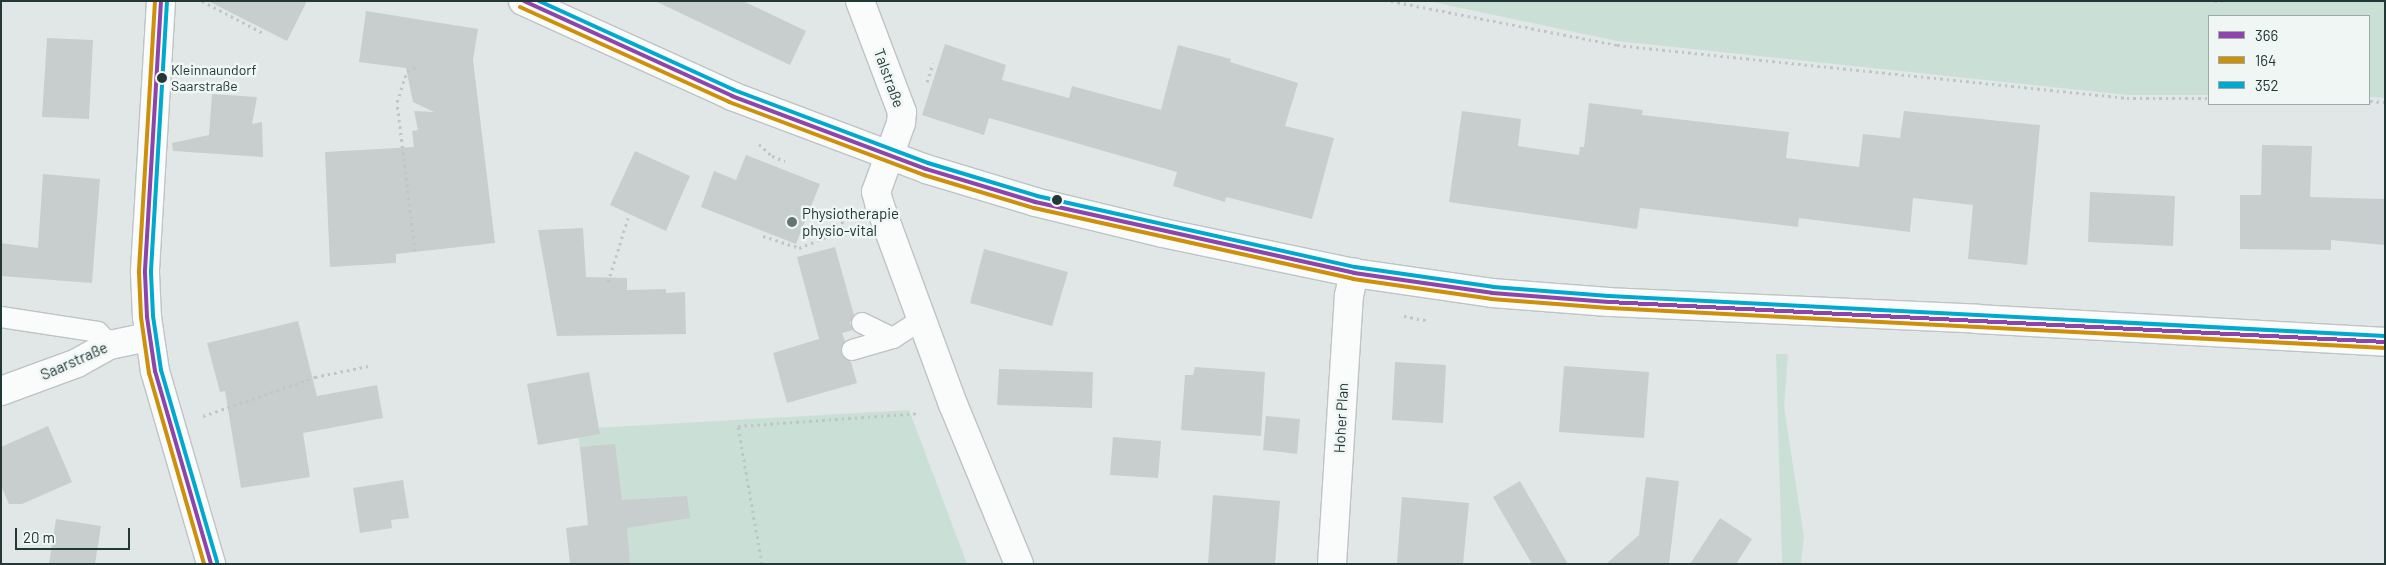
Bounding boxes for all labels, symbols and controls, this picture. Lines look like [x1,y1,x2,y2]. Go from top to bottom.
legend [2208,15,2371,105]
text: 366 [2255,26,2278,44]
street label: Talstraße [870,46,908,110]
text: 164 [2255,51,2276,69]
place label: Kleinnaundorf Saarstraße [171,62,257,94]
marker: Kleinnaundorf Saarstraße [157,73,167,83]
text: 352 [2255,76,2278,94]
unlabelled marker [1052,195,1062,205]
place label: Physiotherapie physio-vital [802,204,899,239]
marker: Physiotherapie physio-vital [786,216,798,228]
street label: Saarstraße [38,338,110,384]
street label: Hoher Plan [1330,382,1352,454]
scale bar [18,518,132,550]
text: 20 m [23,528,55,546]

